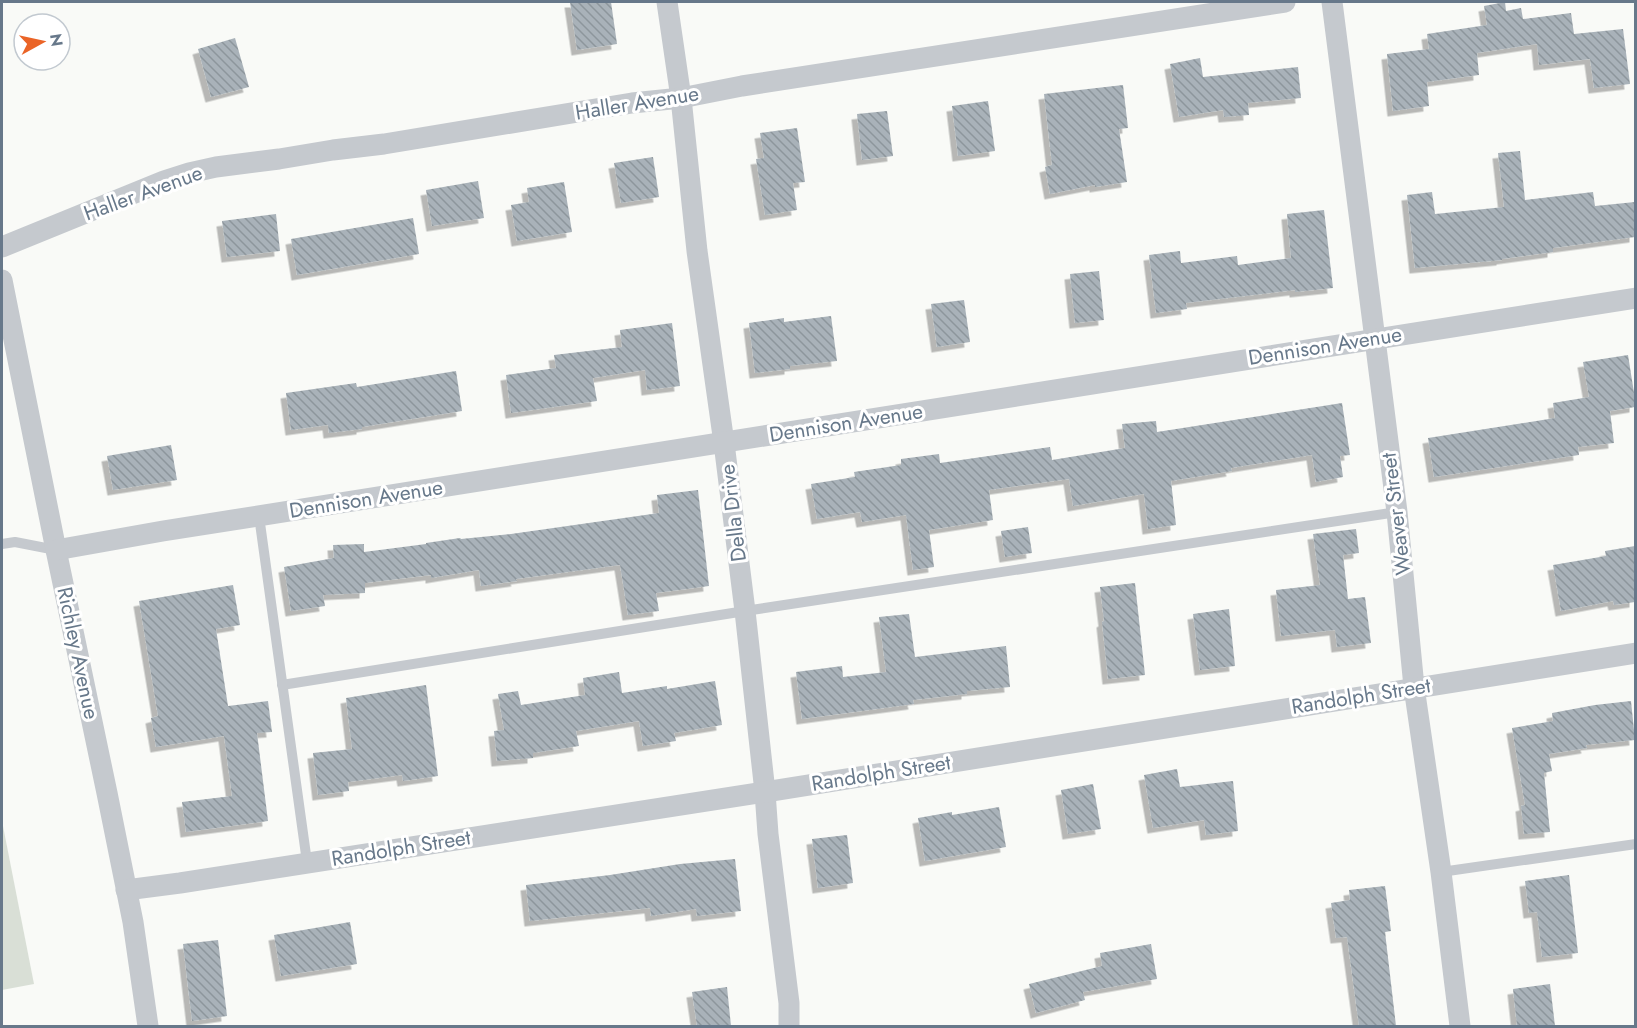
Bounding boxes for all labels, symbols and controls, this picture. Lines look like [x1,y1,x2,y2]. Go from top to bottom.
north arrow [12,12,72,72]
text: N [44,32,69,48]
street label: Haller Avenue [573,78,701,128]
street label: Haller Avenue [79,158,207,228]
street label: Dennison Avenue [1246,319,1404,373]
street label: Dennison Avenue [767,396,925,450]
street label: Weaver Street [1374,451,1418,577]
street label: Della Drive [712,462,754,563]
street label: Dennison Avenue [287,472,445,526]
street label: Richley Avenue [49,584,107,722]
street label: Randolph Street [1289,670,1433,722]
street label: Randolph Street [809,747,953,799]
street label: Randolph Street [329,822,473,874]

